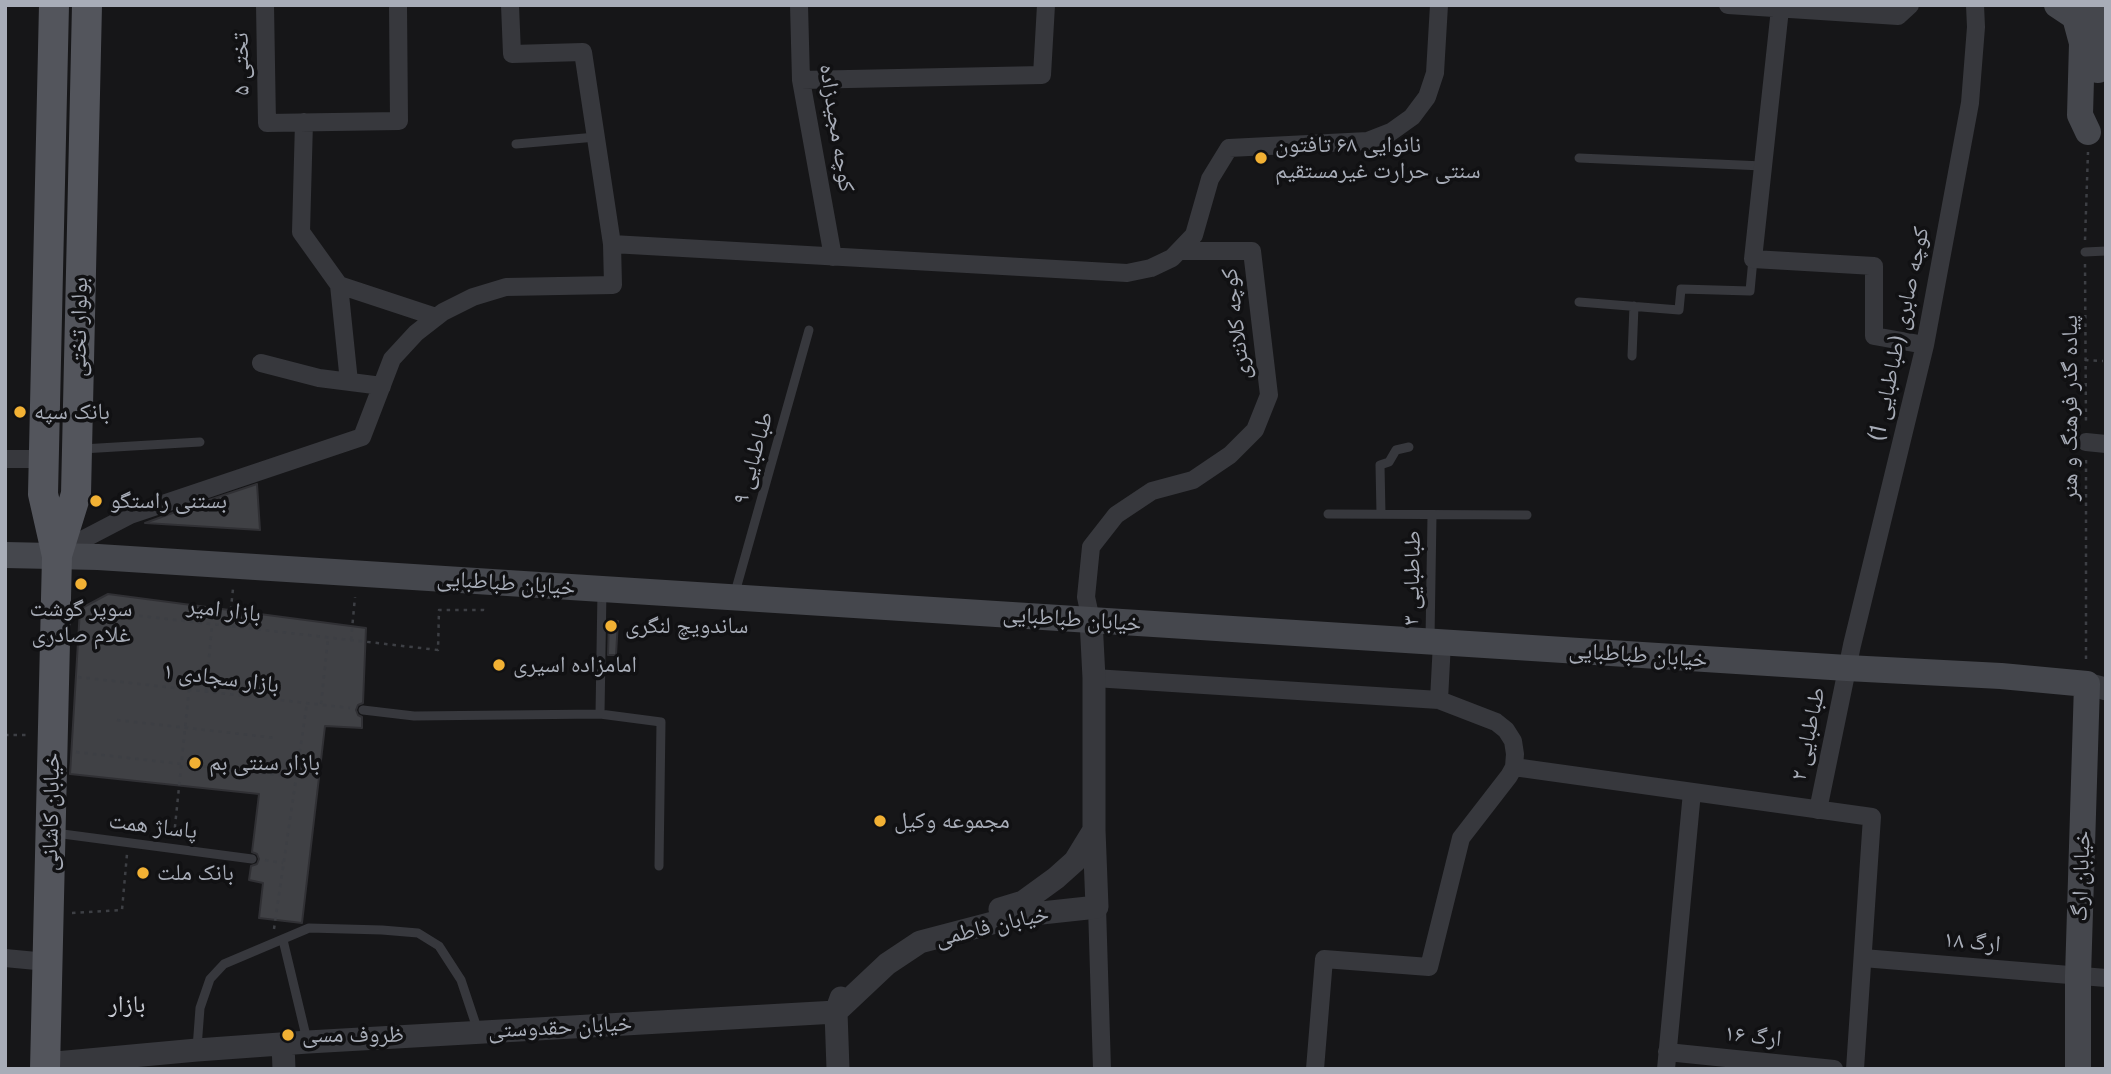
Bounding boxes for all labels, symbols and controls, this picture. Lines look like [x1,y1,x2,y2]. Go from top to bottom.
street label: تختی ۵ [227,32,255,96]
street label: کوچه مجیدزاده [813,62,861,194]
place label: نانوایی ۶۸ تافتون سنتی حرارت غیرمستقیم [1275,131,1481,185]
marker: نانوایی ۶۸ تافتون سنتی حرارت غیرمستقیم [1253,150,1269,166]
street label: کوچه صابری (طباطبایی 1) [1863,224,1935,444]
street label: کوچه کلانتری [1215,266,1257,382]
street label: بولوار تختی [64,277,94,377]
street label: پیاده گذر فرهنگ و هنر [2056,315,2084,501]
place label: بانک سپه [34,398,110,426]
marker: بانک سپه [12,404,28,420]
street label: طباطبایی ۹ [727,409,779,507]
place label: بستنی راستگو [110,487,227,515]
marker: بستنی راستگو [88,493,104,509]
street label: طباطبایی ۳ [1397,530,1427,626]
street label: خیابان طباطبایی [436,564,576,602]
marker: سوپر گوشت غلام صادری [73,576,89,592]
street label: بازار امیر [185,592,263,628]
place label: سوپر گوشت غلام صادری [30,595,132,649]
street label: خیابان طباطبایی [1002,600,1142,638]
place label: ساندویچ لنگری [625,612,748,640]
marker: ساندویچ لنگری [603,618,619,634]
street label: خیابان طباطبایی [1568,636,1708,674]
place label: امامزاده اسیری [513,651,637,679]
street label: بازار سجادی ۱ [161,657,281,699]
marker: امامزاده اسیری [491,657,507,673]
street label: طباطبایی ۲ [1785,685,1831,783]
place label: بازار سنتی بم [209,749,320,777]
street label: خیابان کاشانی [36,753,66,871]
marker: بازار سنتی بم [187,755,203,771]
street label: پاساژ همت [107,807,199,845]
place label: مجموعه وکیل [894,807,1010,835]
marker: مجموعه وکیل [872,813,888,829]
street label: خیابان ارگ [2066,830,2096,922]
place label: بانک ملت [157,859,234,887]
marker: بانک ملت [135,865,151,881]
street label: خیابان فاطمی [932,900,1052,952]
street label: ارگ ۱۸ [1942,926,2002,958]
district label: بازار [109,991,145,1019]
street label: خیابان حقدوستی [487,1009,633,1045]
street label: ارگ ۱۶ [1723,1019,1783,1053]
place label: ظروف مسی [302,1021,404,1049]
marker: ظروف مسی [280,1027,296,1043]

